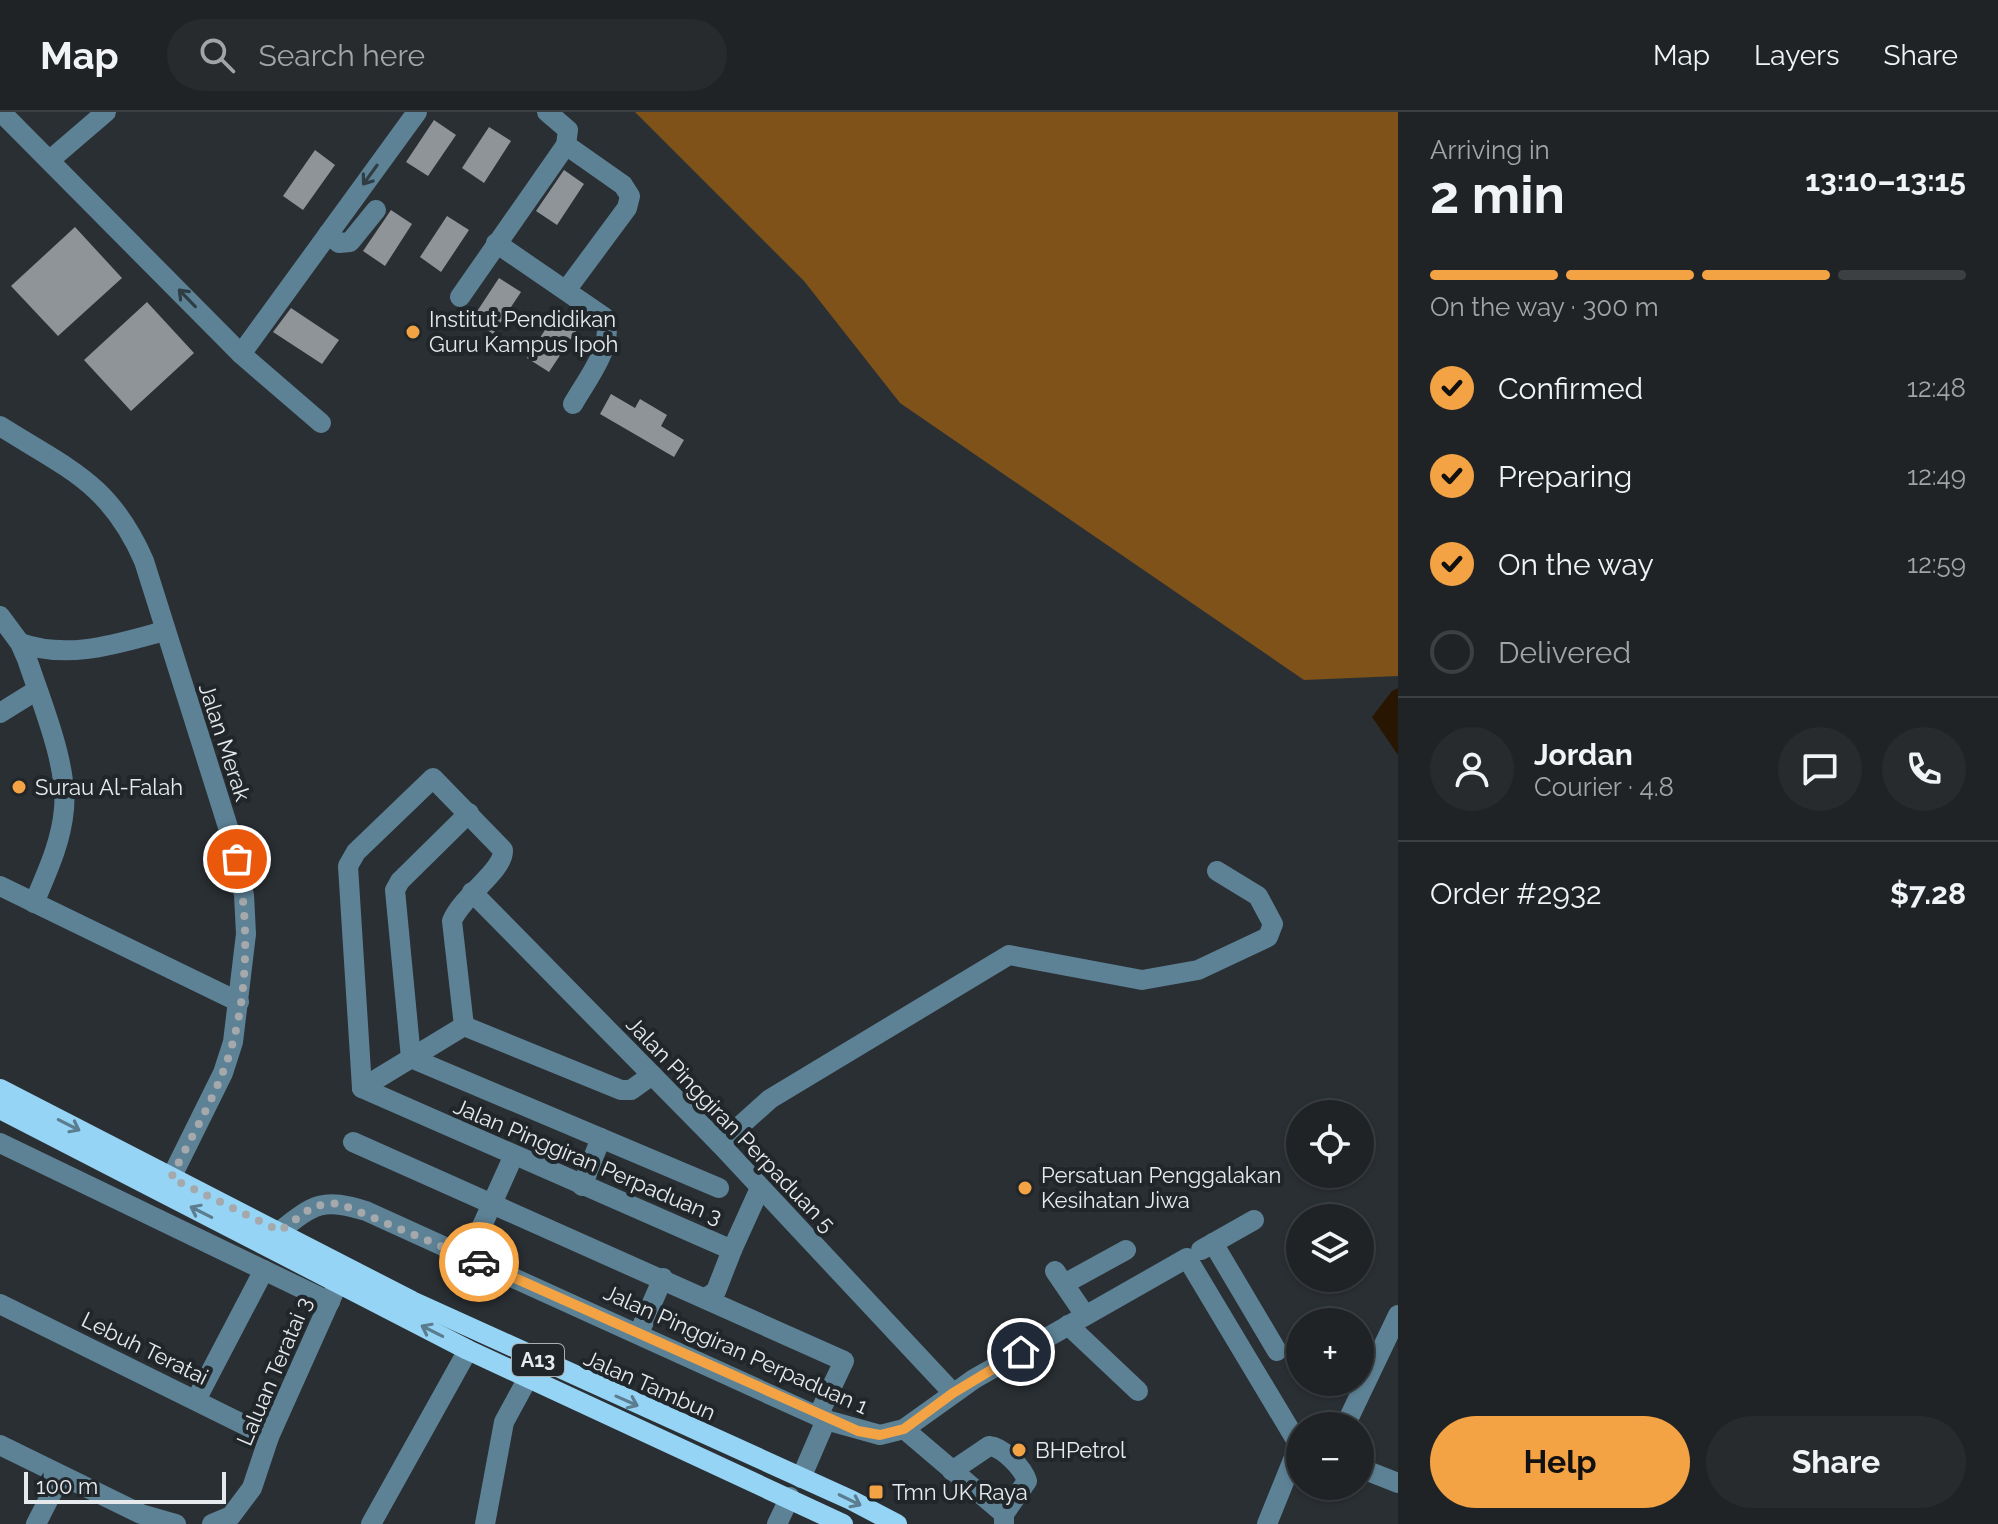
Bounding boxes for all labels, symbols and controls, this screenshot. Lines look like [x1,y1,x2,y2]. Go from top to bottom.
search box [167,19,727,91]
text: Map [40,33,119,78]
icon: search [195,33,239,77]
text: Search here [259,38,425,73]
text: Map [1653,39,1710,72]
text: Layers [1754,39,1840,72]
text: Share [1884,39,1958,72]
text: Arriving in [1430,135,1550,165]
one-way arrow [362,163,378,185]
text: 13:10–13:15 [1805,163,1966,198]
text: 2 min [1430,164,1565,225]
one-way arrow [177,288,196,308]
text: On the way · 300 m [1430,292,1659,322]
place label: Institut Pendidikan Guru Kampus Ipoh [429,306,618,357]
marker: Institut Pendidikan Guru Kampus Ipoh [404,323,422,341]
icon: check [1430,366,1474,410]
text: Confirmed [1498,371,1643,406]
text: 12:48 [1907,373,1966,403]
icon: check [1430,454,1474,498]
text: Preparing [1498,459,1632,494]
text: 12:49 [1907,461,1966,491]
icon: check [1430,542,1474,586]
text: On the way [1498,547,1654,582]
text: 12:59 [1907,549,1966,579]
text: Delivered [1498,635,1631,670]
street label: Jalan Merak [194,680,256,804]
button: person [1430,727,1514,811]
button: chat [1778,727,1862,811]
button: phone [1882,727,1966,811]
text: Jordan [1534,737,1633,772]
text: Courier · 4.8 [1534,772,1674,802]
place label: Surau Al-Falah [35,774,183,800]
marker: Surau Al-Falah [10,778,28,796]
pin [203,825,271,893]
icon: bag [215,837,259,881]
text: Order #2932 [1430,876,1602,911]
text: $7.28 [1890,876,1966,911]
street label: Jalan Pinggiran Perpaduan 5 [621,1011,841,1237]
street label: Jalan Pinggiran Perpaduan 3 [450,1093,726,1229]
map controls [1286,1100,1374,1500]
button: locate [1286,1100,1374,1188]
one-way arrow [57,1118,81,1134]
place label: Persatuan Penggalakan Kesihatan Jiwa [1041,1162,1281,1213]
marker: Persatuan Penggalakan Kesihatan Jiwa [1016,1179,1034,1197]
one-way arrow [190,1204,214,1220]
button: layers [1286,1204,1374,1292]
courier [439,1222,519,1302]
icon: car [457,1240,501,1284]
street label: Jalan Pinggiran Perpaduan 1 [600,1279,872,1419]
street label: Laluan Teratai 3 [231,1293,317,1449]
street label: Lebuh Teratai [77,1306,213,1390]
button: + [1286,1308,1374,1396]
pin [987,1318,1055,1386]
one-way arrow [421,1323,445,1339]
icon: home [999,1330,1043,1374]
road number: A13 [512,1344,564,1376]
street label: Jalan Tambun [580,1344,720,1426]
one-way arrow [614,1394,639,1409]
button: − [1286,1412,1374,1500]
button: Help [1430,1416,1690,1508]
button: Share [1706,1416,1966,1508]
place label: BHPetrol [1035,1437,1126,1463]
marker: BHPetrol [1010,1441,1028,1459]
scale bar [24,1468,226,1504]
text: 100 m [36,1473,98,1499]
place label: Tmn UK Raya [892,1479,1028,1505]
marker: Tmn UK Raya [867,1483,885,1501]
one-way arrow [837,1493,861,1508]

